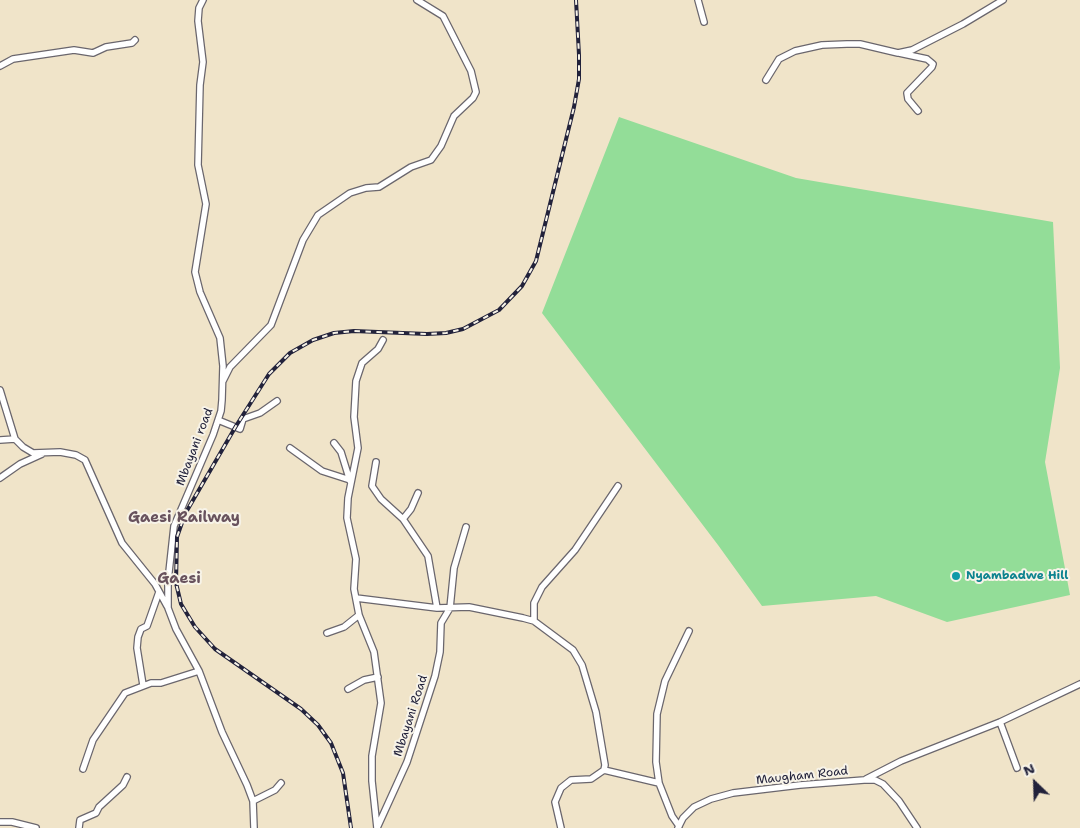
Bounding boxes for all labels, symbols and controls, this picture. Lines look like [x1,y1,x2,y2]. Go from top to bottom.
street label: Mbayani road [174,406,216,488]
district label: Gaesi Railway [128,509,240,527]
place label: Nyambadwe Hill [966,569,1068,583]
district label: Gaesi [157,570,201,588]
marker: Nyambadwe Hill [950,570,962,582]
street label: Mbayani Road [391,673,431,759]
north arrow [1010,758,1060,808]
text: N [1020,759,1038,780]
street label: Maugham Road [755,764,849,788]

